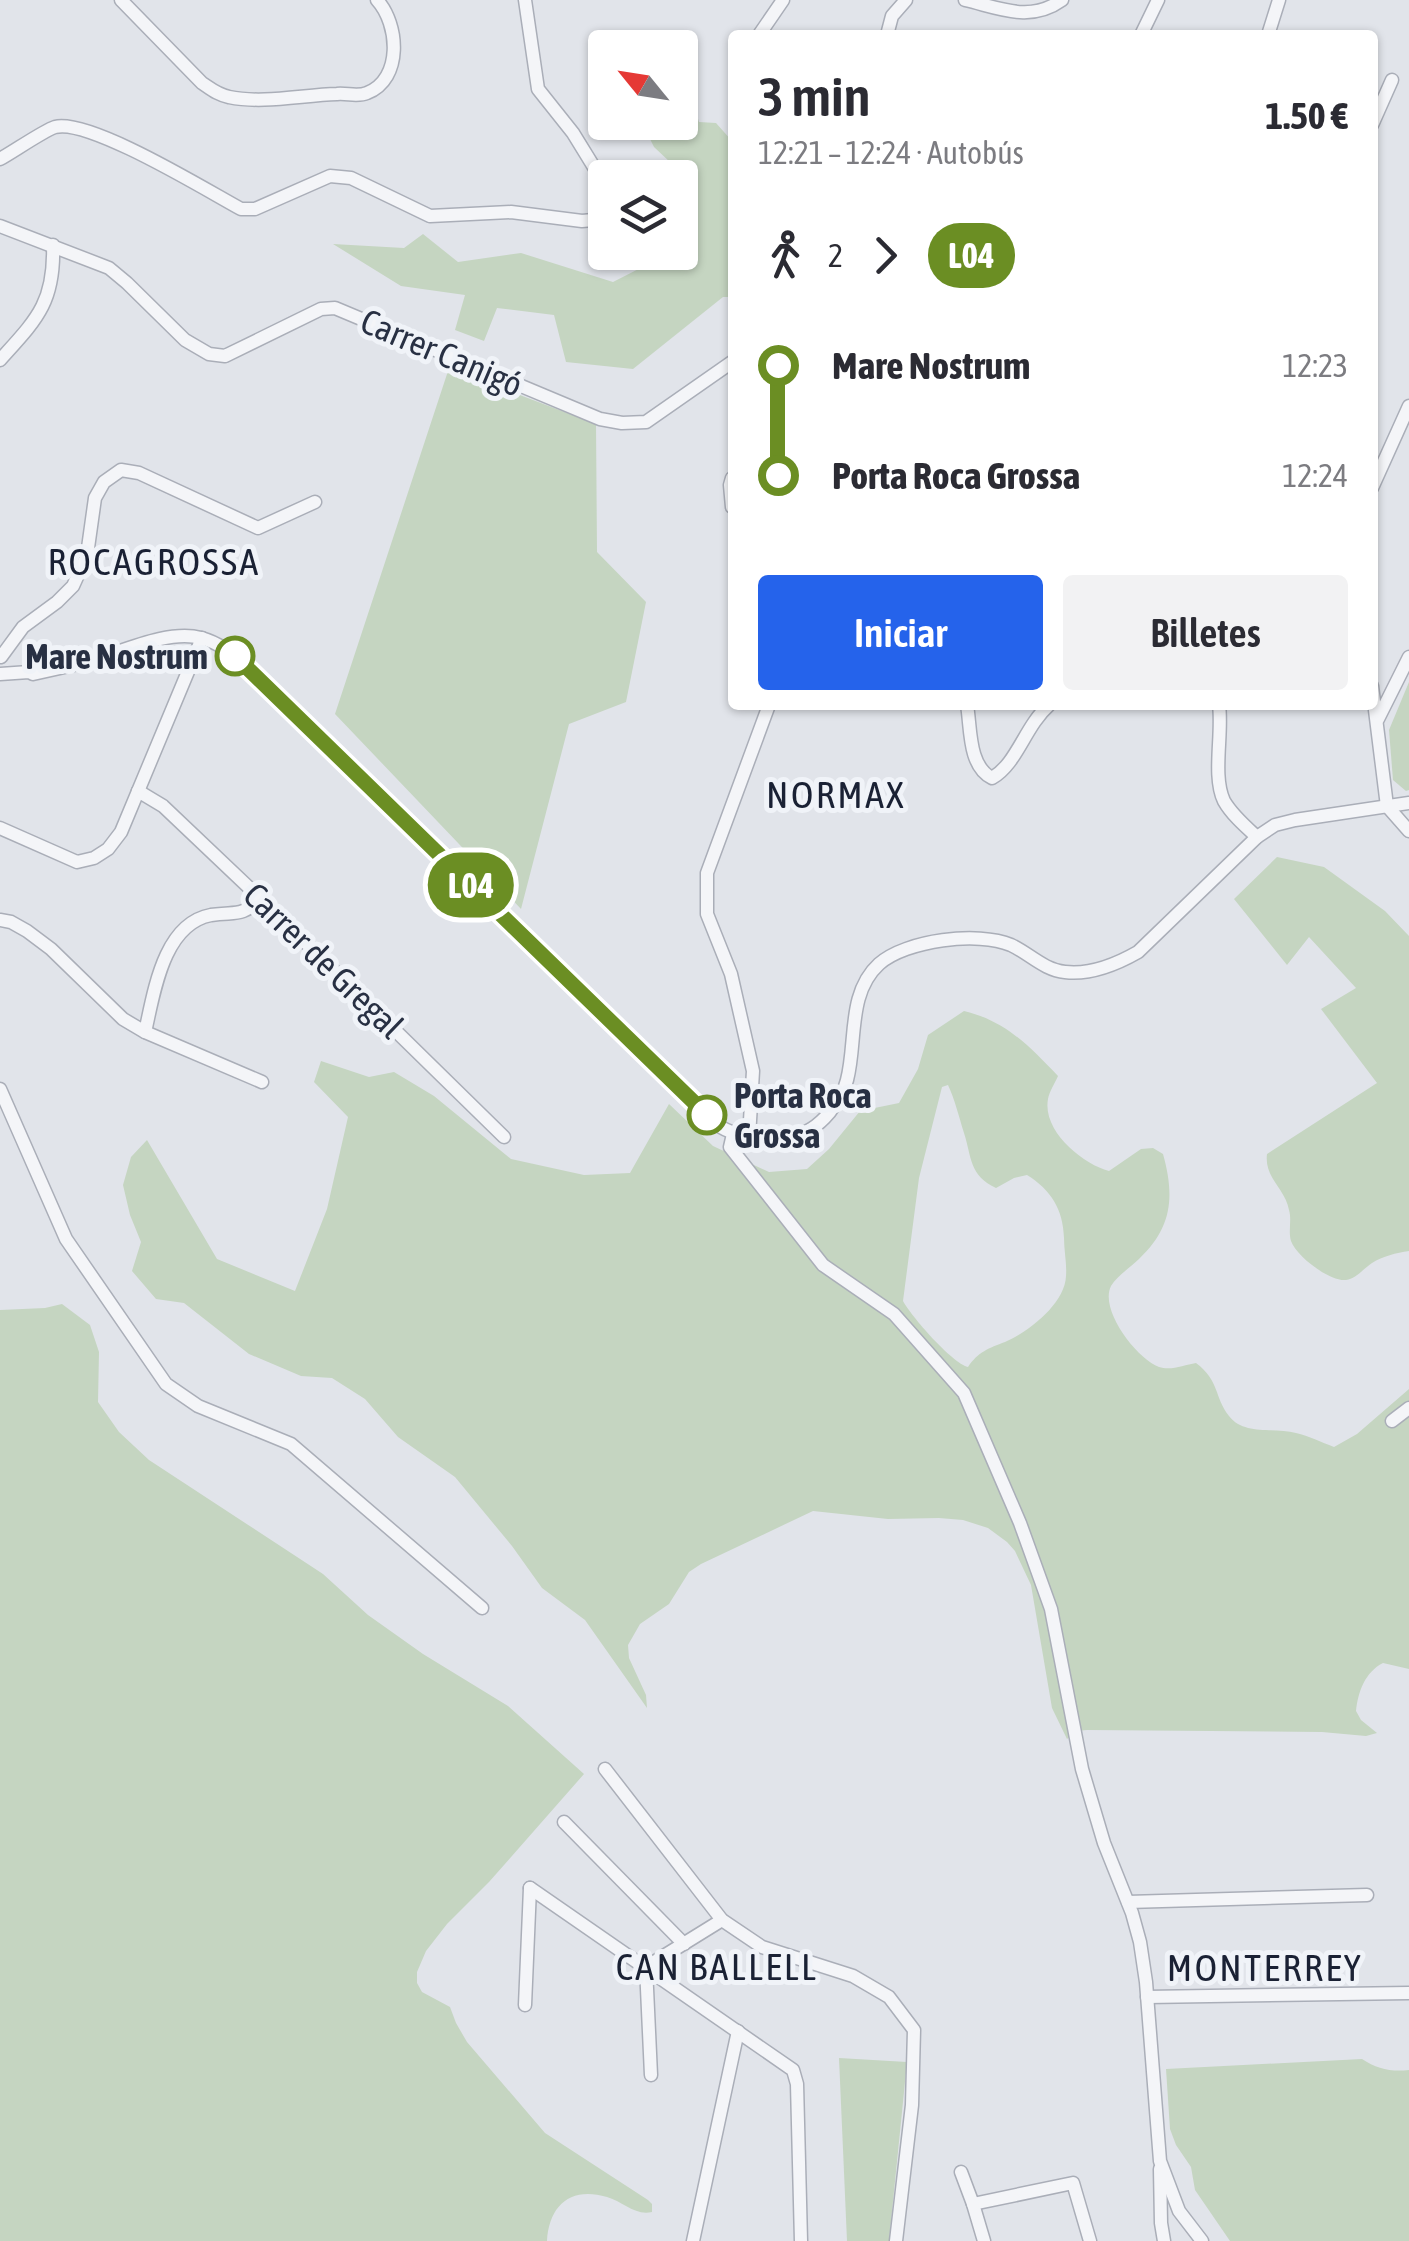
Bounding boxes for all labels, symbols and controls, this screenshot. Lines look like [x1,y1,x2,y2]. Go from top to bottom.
north arrow [588,30,698,140]
map controls [588,30,698,270]
text: 3 min [758,65,870,128]
text: 1.50 € [1265,94,1348,137]
text: 12:21 – 12:24 · Autobús [758,134,1024,171]
button: layers [588,160,698,270]
icon: walk [758,228,813,283]
icon: forward [858,228,913,283]
text: L04 [948,235,995,275]
text: 2 [828,237,843,274]
street label: Carrer Canigó [355,300,529,404]
text: Mare Nostrum [832,344,1030,387]
text: 12:23 [1282,347,1348,384]
text: Porta Roca Grossa [832,454,1080,497]
text: 12:24 [1282,457,1348,494]
district label: ROCAGROSSA [47,540,261,583]
button: Iniciar [758,575,1043,690]
button: Billetes [1063,575,1348,690]
place label: Mare Nostrum [25,636,208,676]
marker: Mare Nostrum [216,637,254,675]
district label: NORMAX [766,773,906,816]
line badge: L04 [414,852,528,918]
text: L04 [448,865,494,905]
street label: Carrer de Gregal [236,874,412,1046]
place label: Porta Roca Grossa [734,1075,872,1155]
marker: Porta Roca Grossa [688,1096,726,1134]
district label: CAN BALLELL [616,1945,818,1988]
district label: MONTERREY [1167,1946,1363,1989]

